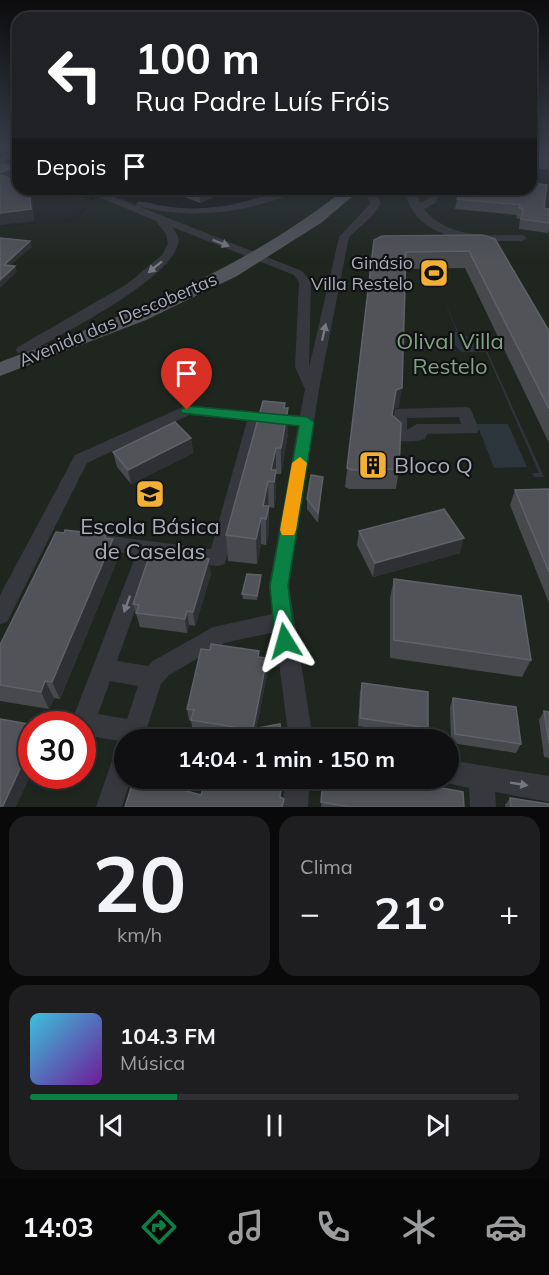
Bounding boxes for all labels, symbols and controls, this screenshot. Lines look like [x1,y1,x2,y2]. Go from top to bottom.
text: 100 m [135,32,260,85]
icon: left [36,36,114,114]
text: Rua Padre Luís Fróis [135,84,390,118]
icon: arrive [118,150,151,183]
text: Depois [36,153,106,181]
one-way arrow [212,239,230,248]
place label: Ginásio Villa Restelo [311,251,413,295]
sports icon: Ginásio Villa Restelo [418,257,450,289]
one-way arrow [147,260,162,273]
street label: Avenida das Descobertas [15,267,220,372]
one-way arrow [320,322,329,341]
park label: Olival Villa Restelo [396,327,504,380]
pin [161,348,212,410]
icon: arrive [170,357,203,390]
building icon: Bloco Q [357,449,389,481]
place label: Bloco Q [394,451,473,479]
school or university icon: Escola Básica de Caselas [134,478,166,510]
place label: Escola Básica de Caselas [80,512,220,565]
one-way arrow [122,595,132,613]
position arrow [253,609,317,673]
speed limit sign: 30 [18,711,96,789]
text: 14:04 · 1 min · 150 m [178,745,395,773]
one-way arrow [510,780,529,789]
text: 20 [93,834,186,932]
text: Clima [300,854,353,879]
text: 21° [374,884,445,940]
text: − [300,892,320,933]
text: + [499,892,519,933]
text: km/h [117,922,162,947]
text: 104.3 FM [120,1022,216,1050]
text: Música [120,1050,185,1075]
icon: previous [95,1109,128,1142]
icon: pause [258,1109,291,1142]
icon: next [421,1109,454,1142]
icon: directions [138,1206,180,1248]
icon: music [225,1206,267,1248]
icon: phone [312,1206,354,1248]
icon: climate [398,1206,440,1248]
icon: car [485,1206,527,1248]
text: 14:03 [22,1210,94,1244]

